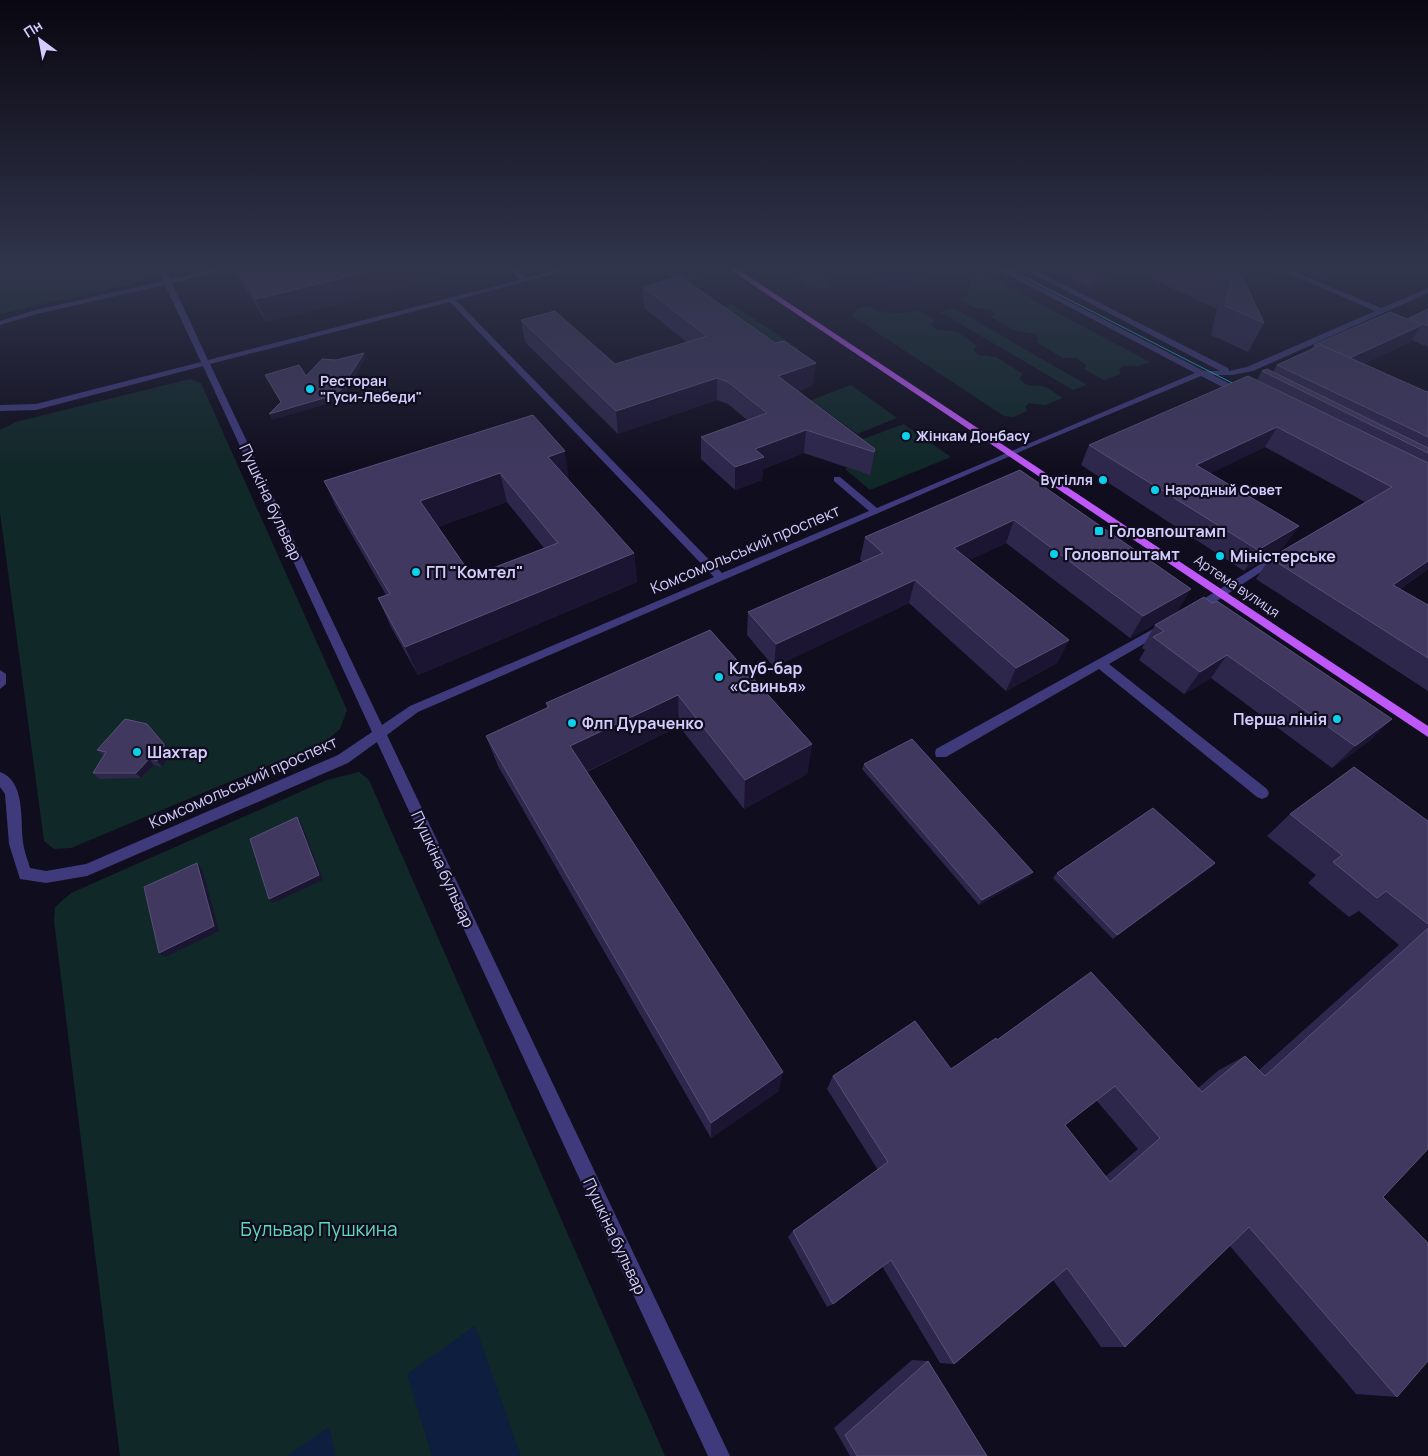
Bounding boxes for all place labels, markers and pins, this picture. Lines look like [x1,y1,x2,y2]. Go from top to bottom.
place label: Ресторан "Гуси-Лебеди" [320,371,422,406]
marker: Ресторан "Гуси-Лебеди" [304,383,316,395]
place label: Жінкам Донбасу [916,426,1030,445]
marker: Жінкам Донбасу [900,430,912,442]
place label: Вугілля [1041,470,1093,489]
marker: Вугілля [1097,474,1109,486]
place label: Народный Совет [1165,480,1283,499]
marker: Народный Совет [1149,484,1161,496]
place label: Головпоштамп [1109,520,1226,542]
marker: Головпоштамп [1093,525,1105,537]
place label: Головпоштамт [1064,543,1180,565]
place label: Міністерське [1230,545,1336,567]
marker: Головпоштамт [1048,548,1060,560]
marker: Міністерське [1214,550,1226,562]
place label: ГП "Комтел" [426,561,523,583]
marker: ГП "Комтел" [410,566,422,578]
place label: Клуб-бар «Свинья» [729,657,807,697]
marker: Клуб-бар «Свинья» [713,671,725,683]
place label: Перша лінія [1233,708,1327,730]
place label: Флп Дураченко [582,712,704,734]
marker: Перша лінія [1331,713,1343,725]
marker: Флп Дураченко [566,717,578,729]
place label: Шахтар [147,741,208,763]
marker: Шахтар [131,746,143,758]

